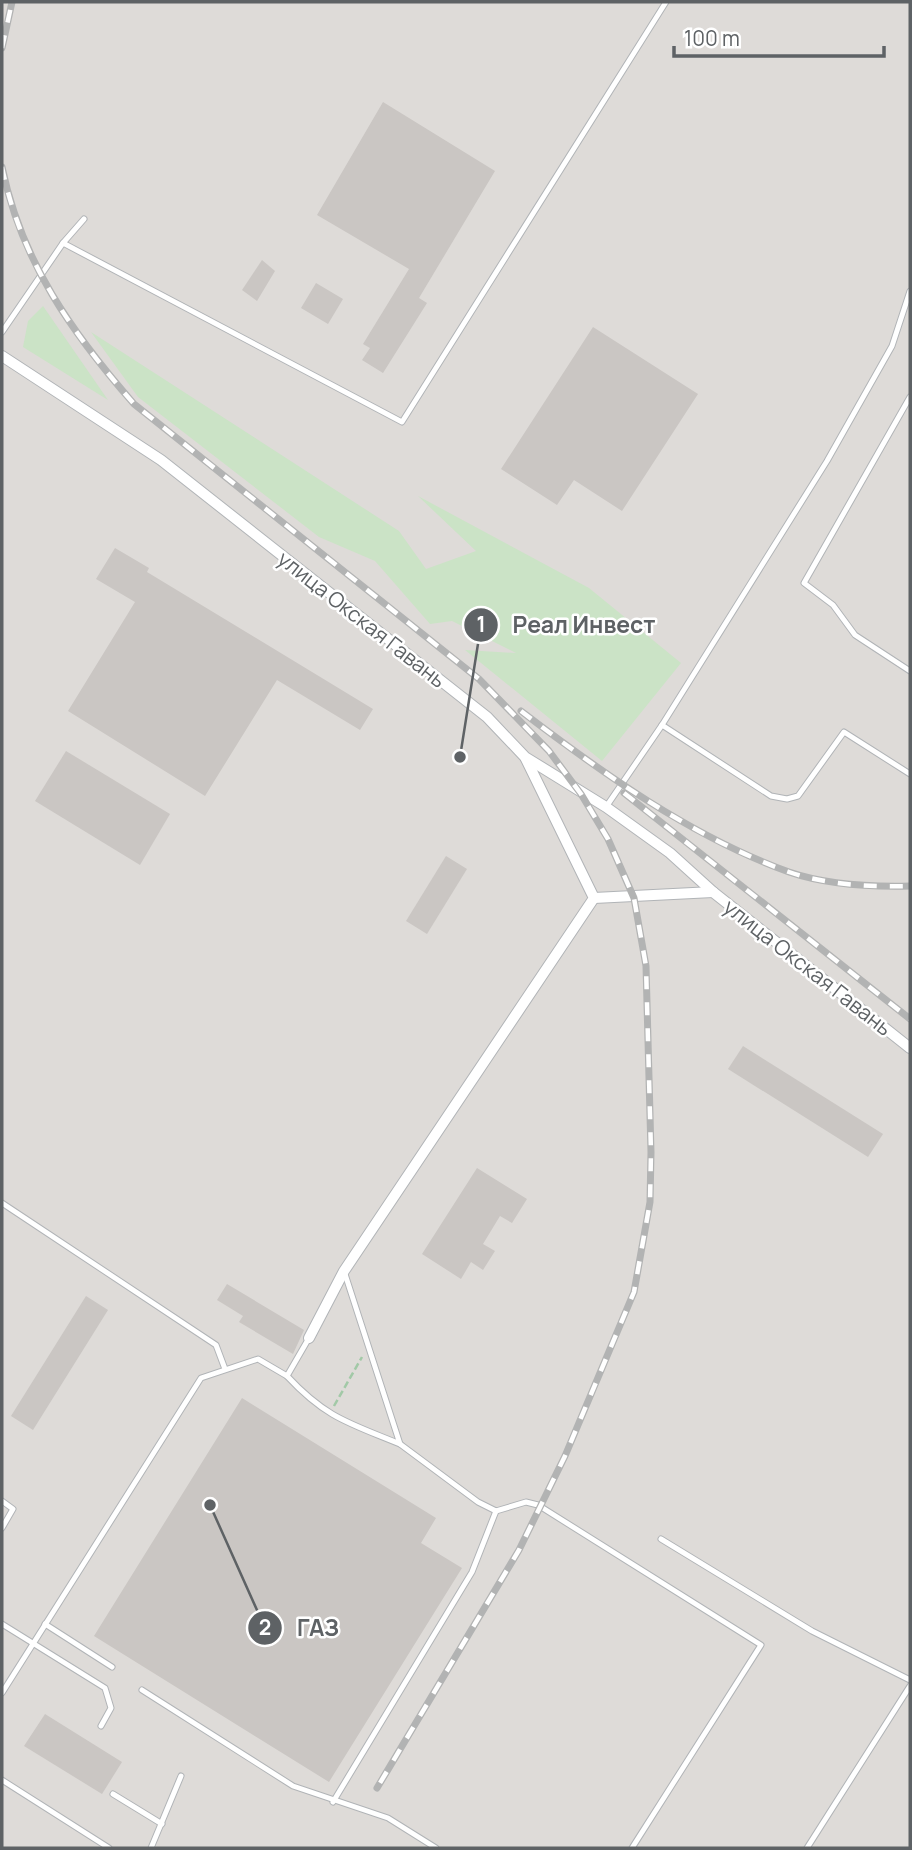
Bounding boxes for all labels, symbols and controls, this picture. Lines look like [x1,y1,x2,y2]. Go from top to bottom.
scale bar [674,14,884,58]
text: 100 m [684,24,740,52]
street label: улица Окская Гавань [272,544,452,694]
callout: Реал Инвест [463,603,669,647]
text: Реал Инвест [513,608,655,640]
text: 1 [476,610,486,638]
street label: улица Окская Гавань [718,892,898,1042]
callout: ГАЗ [248,1606,353,1650]
text: ГАЗ [297,1611,339,1643]
text: 2 [259,1613,271,1641]

